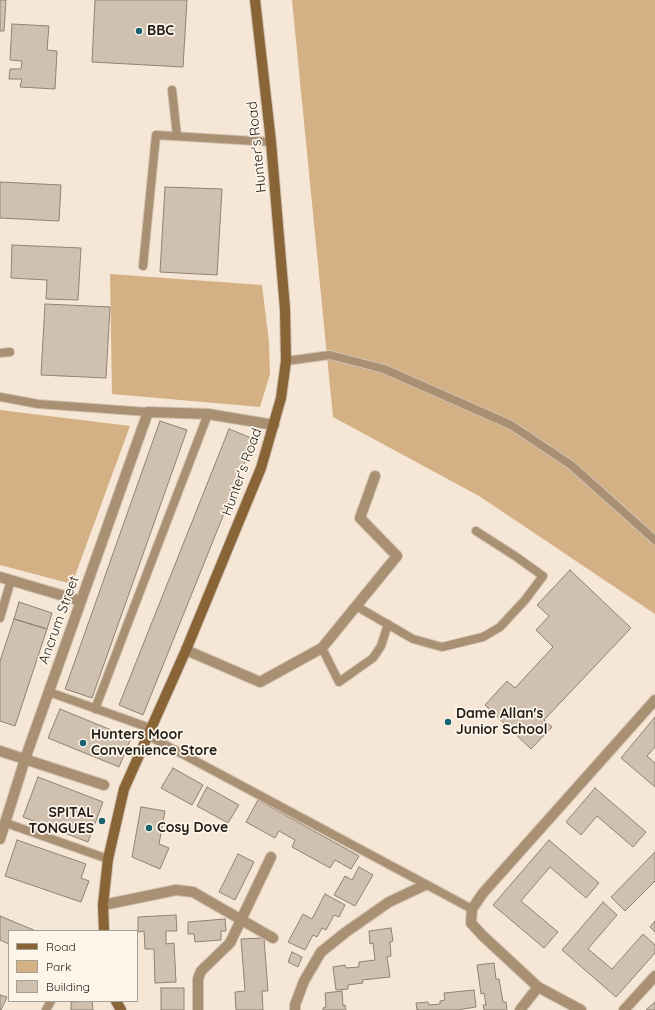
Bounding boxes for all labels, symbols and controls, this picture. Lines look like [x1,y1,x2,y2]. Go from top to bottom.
place label: BBC [147,23,174,39]
marker: BBC [134,26,144,36]
street label: Hunter's Road [244,100,270,194]
street label: Hunter's Road [218,426,266,518]
street label: Ancrum Street [35,574,83,666]
place label: Dame Allan's Junior School [456,706,547,738]
marker: Dame Allan's Junior School [443,717,453,727]
place label: Hunters Moor Convenience Store [91,727,217,760]
marker: Hunters Moor Convenience Store [78,738,88,748]
place label: SPITAL TONGUES [29,805,94,838]
marker: SPITAL TONGUES [97,816,107,826]
place label: Cosy Dove [157,820,228,836]
marker: Cosy Dove [144,823,154,833]
legend [8,930,138,1002]
text: Road [46,939,76,954]
text: Park [46,959,71,974]
text: Building [46,979,90,994]

